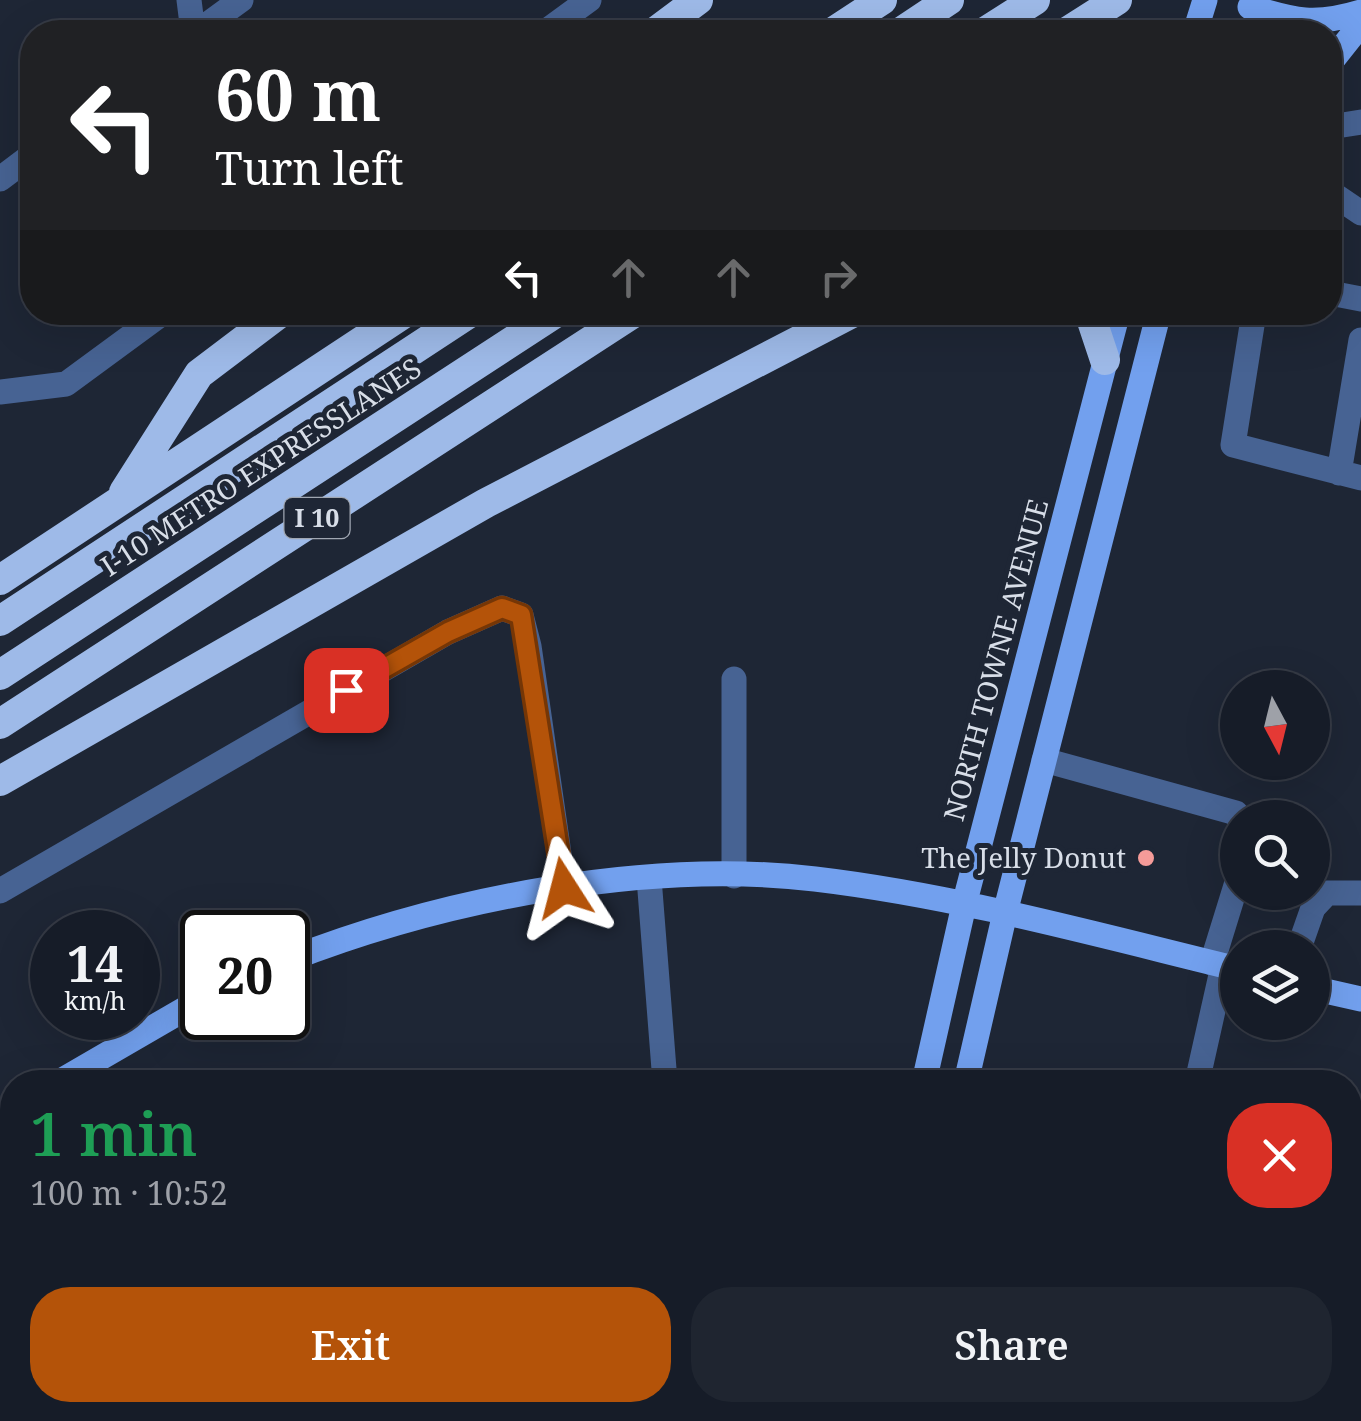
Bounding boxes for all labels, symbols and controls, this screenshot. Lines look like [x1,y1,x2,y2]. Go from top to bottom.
text: 60 m [215,46,381,142]
icon: left [50,60,180,190]
text: Turn left [215,137,404,198]
icon: left [496,250,551,305]
icon: ahead [601,250,656,305]
icon: ahead [706,250,761,305]
icon: right [811,250,866,305]
street label: I-10 METRO EXPRESSLANES [93,348,428,584]
street label: NORTH TOWNE AVENUE [934,495,1056,825]
road number: I 10 [284,498,350,538]
pin [304,648,389,733]
icon: arrive [319,663,374,718]
north arrow [1220,670,1330,780]
map controls [1220,670,1330,1040]
button: search [1220,800,1330,910]
position arrow [512,836,616,940]
place label: The Jelly Donut [921,838,1126,876]
marker: The Jelly Donut [1135,847,1157,869]
speed limit sign: 20 [180,910,310,1040]
text: 14 [67,929,123,997]
button: layers [1220,930,1330,1040]
text: km/h [64,983,126,1017]
text: 1 min [30,1092,198,1174]
button: close [1227,1103,1332,1208]
text: 100 m · 10:52 [30,1171,228,1214]
button: Exit [30,1287,671,1402]
button: Share [691,1287,1332,1402]

